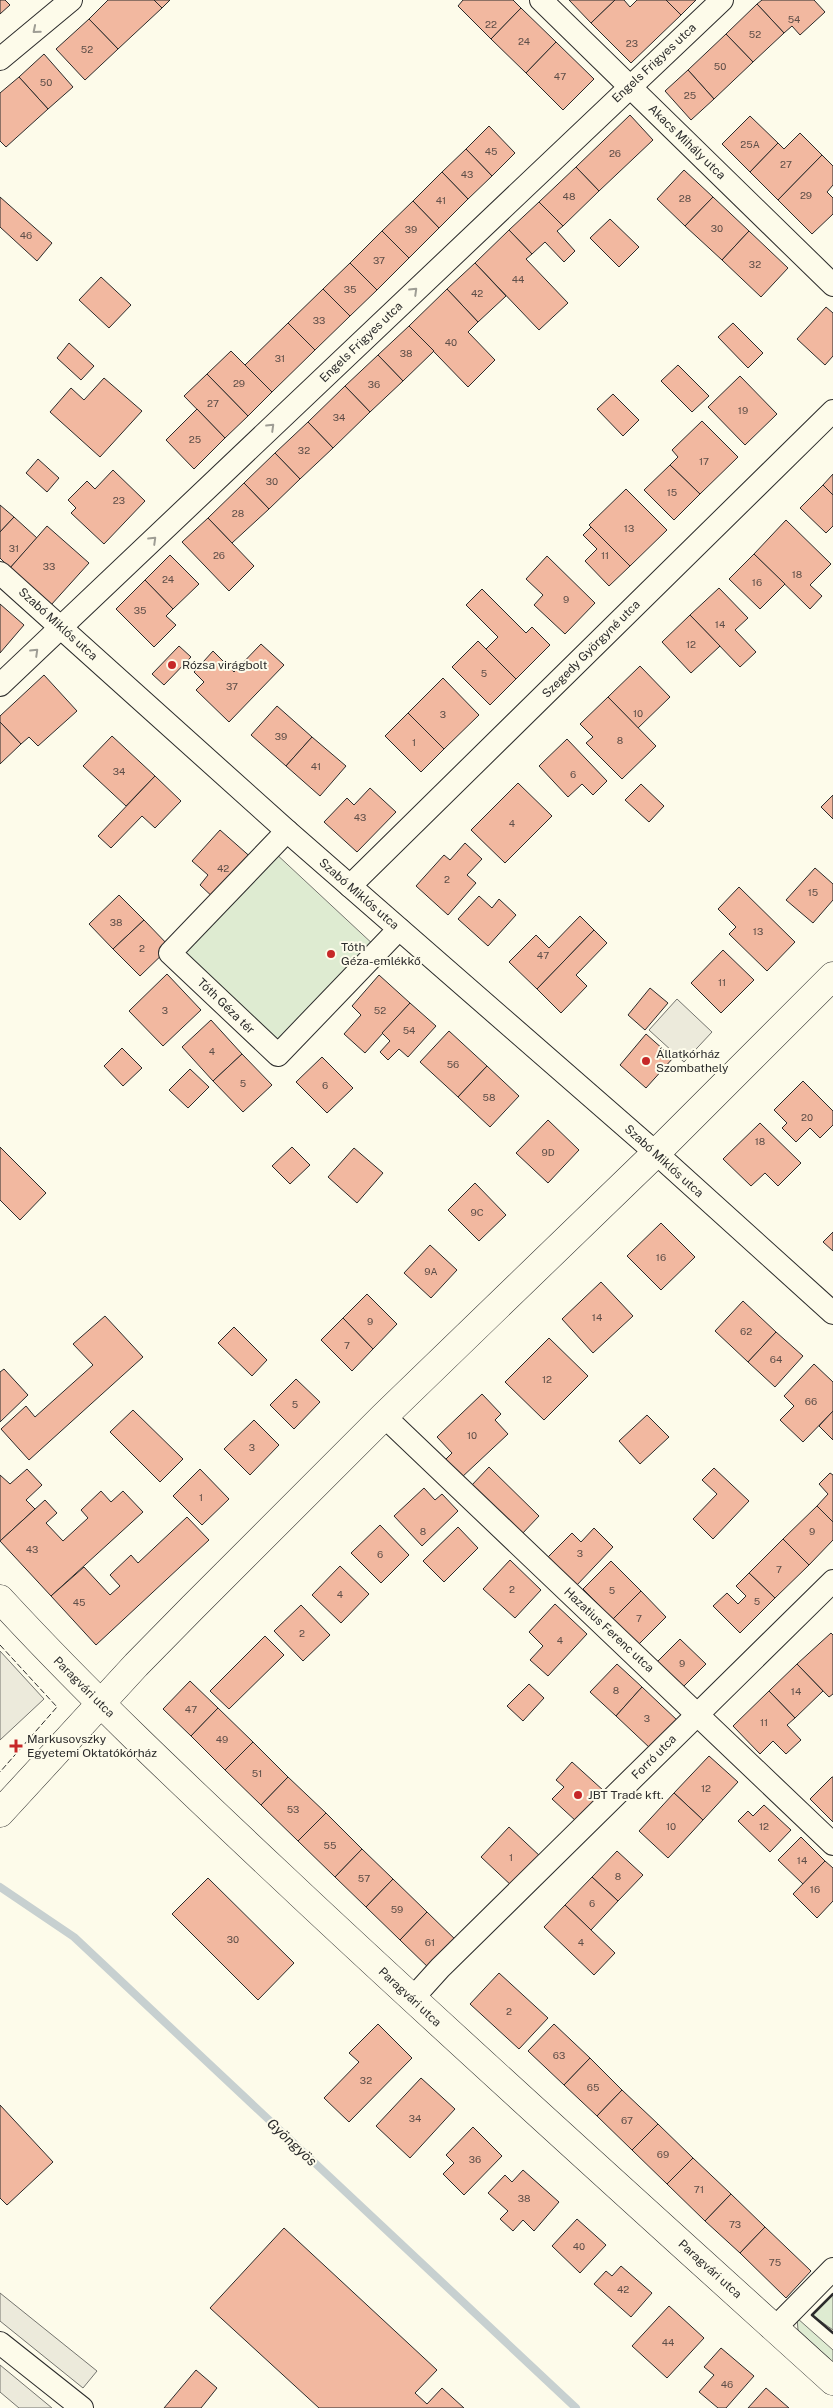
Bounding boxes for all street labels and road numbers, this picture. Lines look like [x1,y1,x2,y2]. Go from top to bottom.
street label: Engels Frigyes utca [609,21,699,105]
street label: Akacs Mihály utca [646,102,728,182]
street label: Engels Frigyes utca [317,299,405,385]
street label: Szabó Miklós utca [16,585,100,663]
street label: Szegedy Györgyné utca [539,597,643,701]
street label: Szabó Miklós utca [316,856,402,932]
street label: Tóth Géza tér [194,975,258,1037]
street label: Szabó Miklós utca [622,1122,706,1200]
street label: Hazatius Ferenc utca [561,1585,657,1675]
street label: Paragvári utca [51,1654,117,1720]
street label: Forró utca [629,1732,679,1782]
street label: Paragvári utca [376,1964,444,2030]
street label: Paragvári utca [675,2237,745,2301]

